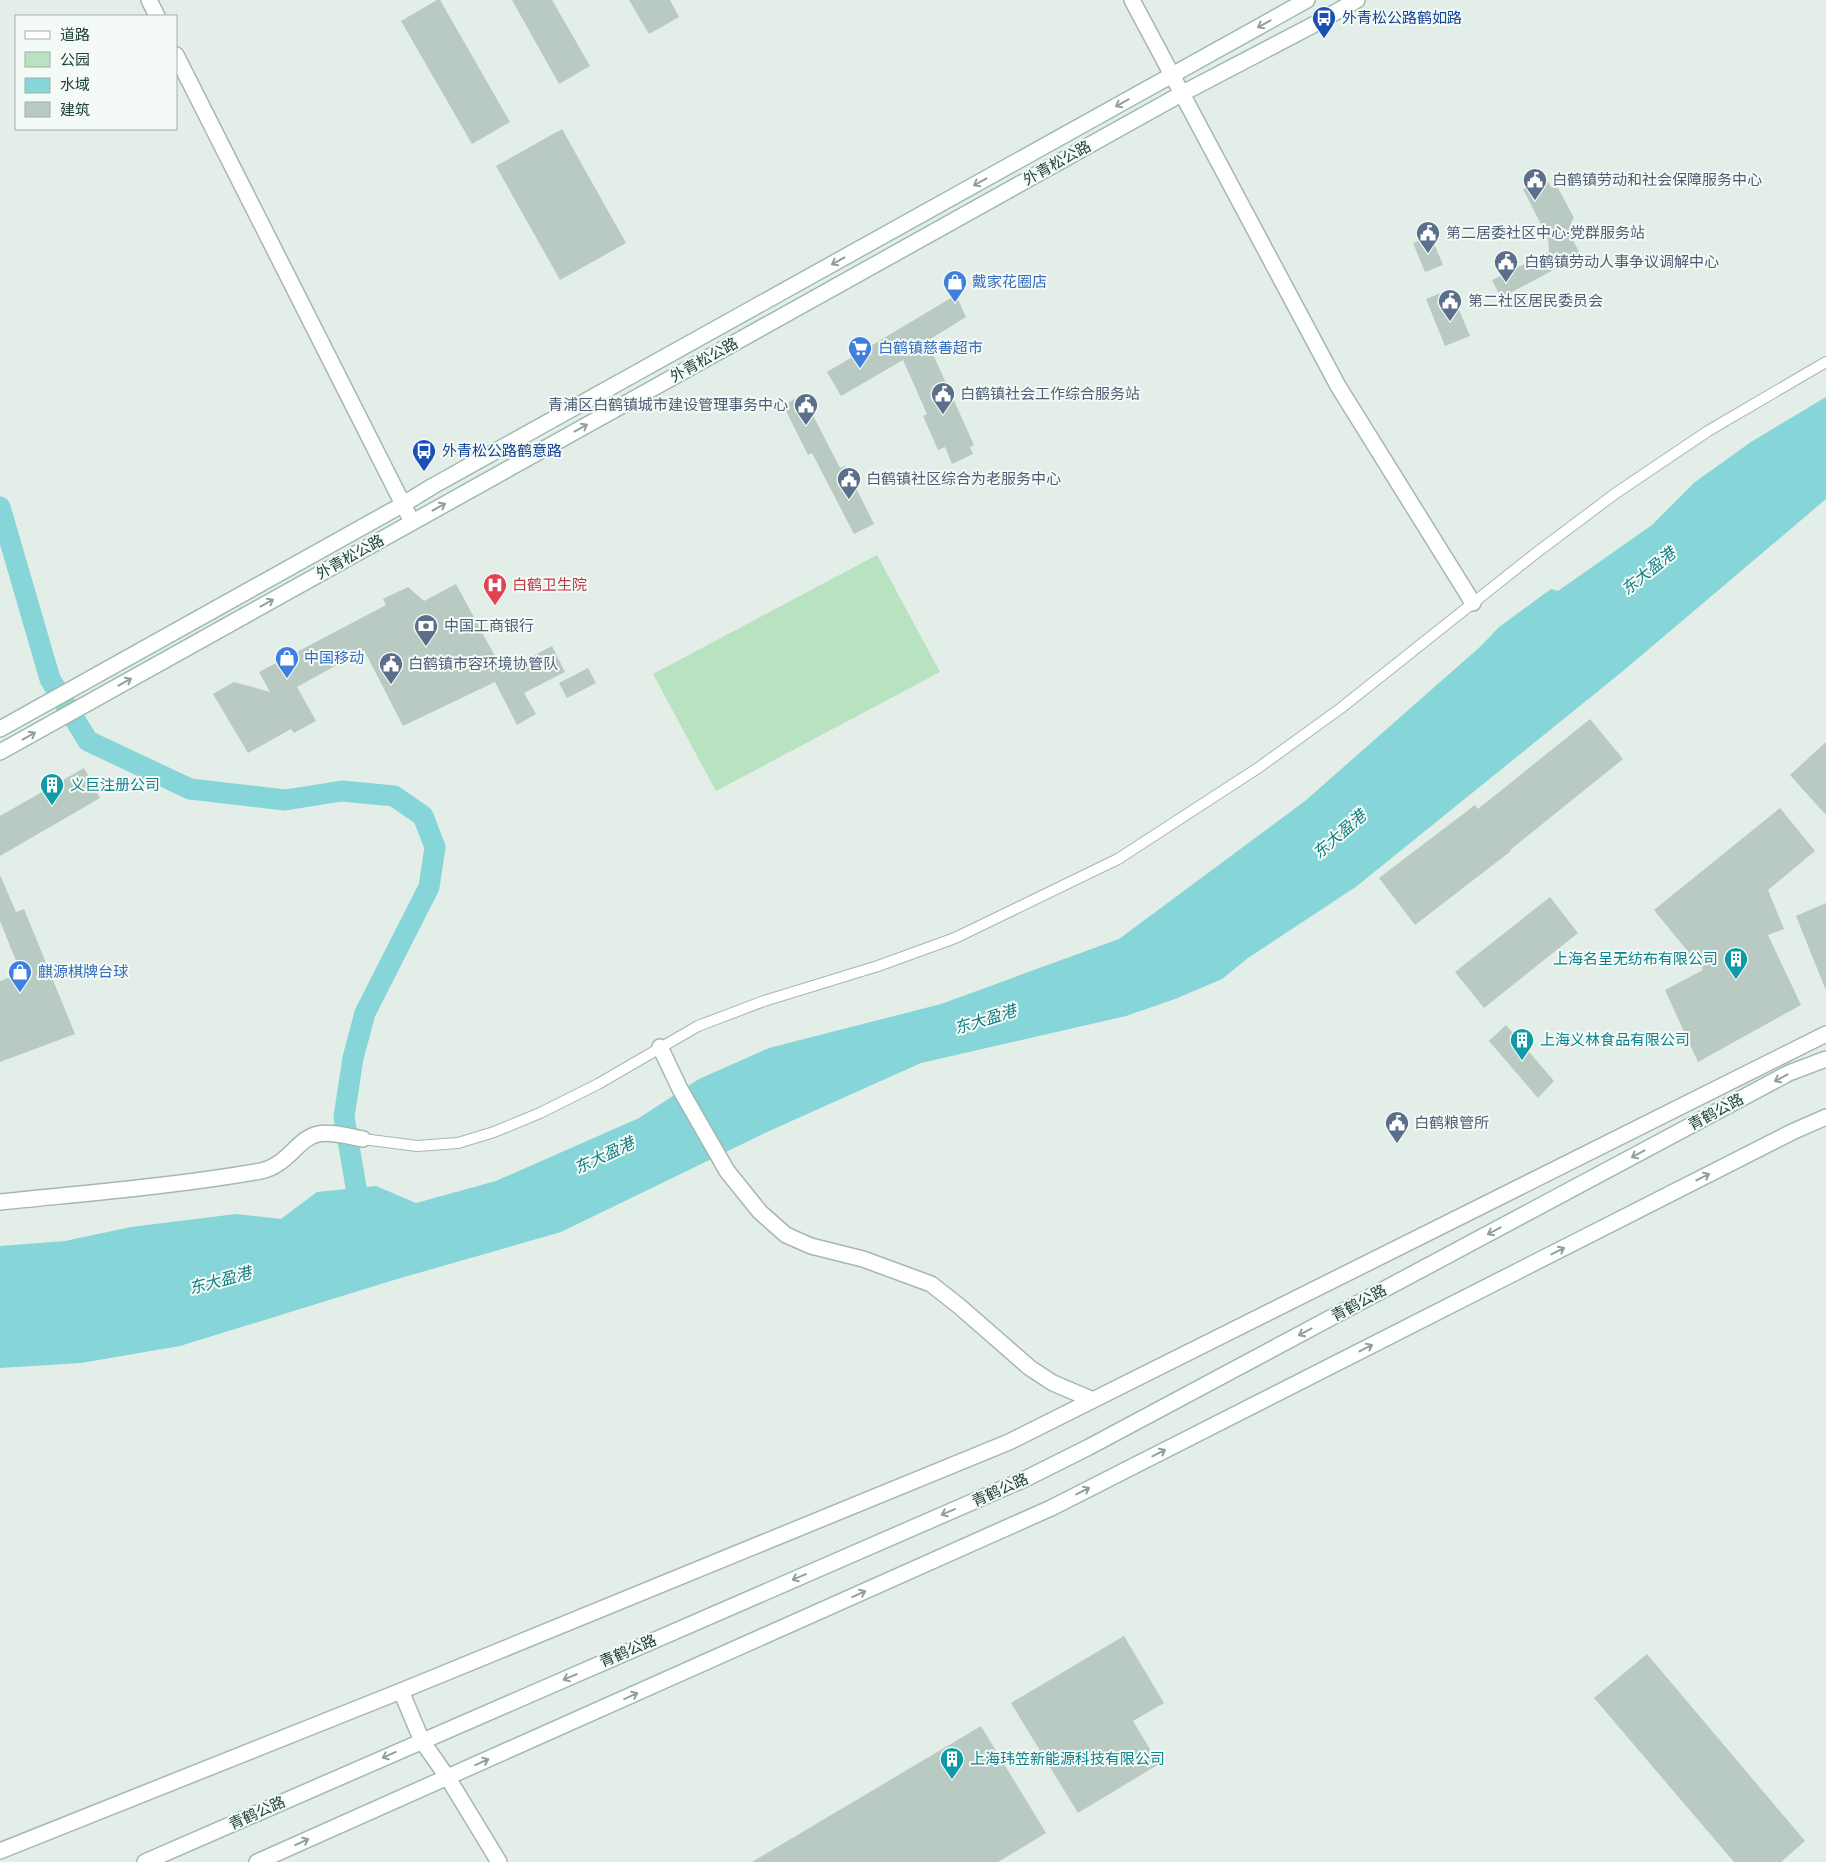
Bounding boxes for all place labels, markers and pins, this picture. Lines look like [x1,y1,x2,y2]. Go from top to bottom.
bus stop icon: 外青松公路鹤如路 [1311,5,1337,39]
place label: 外青松公路鹤如路 [1342,8,1462,27]
public building icon: 白鹤镇劳动和社会保障服务中心 [1522,167,1548,201]
place label: 白鹤镇劳动和社会保障服务中心 [1552,170,1762,189]
public building icon: 第二居委社区中心·党群服务站 [1415,220,1441,254]
place label: 第二居委社区中心·党群服务站 [1446,223,1645,242]
public building icon: 白鹤镇劳动人事争议调解中心 [1493,249,1519,283]
place label: 白鹤镇劳动人事争议调解中心 [1524,252,1719,271]
shop icon: 戴家花圈店 [942,269,968,303]
place label: 戴家花圈店 [972,272,1047,291]
public building icon: 第二社区居民委员会 [1437,288,1463,322]
place label: 第二社区居民委员会 [1468,291,1603,310]
supermarket icon: 白鹤镇慈善超市 [847,335,873,369]
place label: 白鹤镇慈善超市 [878,338,983,357]
public building icon: 白鹤镇社会工作综合服务站 [930,381,956,415]
place label: 白鹤镇社会工作综合服务站 [960,384,1140,403]
public building icon: 青浦区白鹤镇城市建设管理事务中心 [793,392,819,426]
place label: 青浦区白鹤镇城市建设管理事务中心 [548,395,788,414]
bus stop icon: 外青松公路鹤意路 [411,438,437,472]
place label: 外青松公路鹤意路 [442,441,562,460]
public building icon: 白鹤镇社区综合为老服务中心 [836,466,862,500]
place label: 白鹤镇社区综合为老服务中心 [866,469,1061,488]
hospital icon: 白鹤卫生院 [482,572,508,606]
place label: 白鹤卫生院 [512,575,587,594]
bank icon: 中国工商银行 [413,613,439,647]
place label: 中国工商银行 [444,616,534,635]
shop icon: 中国移动 [274,645,300,679]
place label: 中国移动 [304,648,364,667]
public building icon: 白鹤镇市容环境协管队 [378,651,404,685]
place label: 白鹤镇市容环境协管队 [408,654,558,673]
building icon: 义巨注册公司 [39,772,65,806]
place label: 义巨注册公司 [70,775,160,794]
building icon: 上海名呈无纺布有限公司 [1723,946,1749,980]
place label: 上海名呈无纺布有限公司 [1553,949,1718,968]
shop icon: 麒源棋牌台球 [7,959,33,993]
place label: 麒源棋牌台球 [38,962,129,981]
building icon: 上海义林食品有限公司 [1509,1027,1535,1061]
place label: 上海义林食品有限公司 [1540,1030,1690,1049]
public building icon: 白鹤粮管所 [1384,1110,1410,1144]
place label: 白鹤粮管所 [1414,1113,1489,1132]
building icon: 上海玮笠新能源科技有限公司 [939,1746,965,1780]
place label: 上海玮笠新能源科技有限公司 [970,1749,1165,1768]

